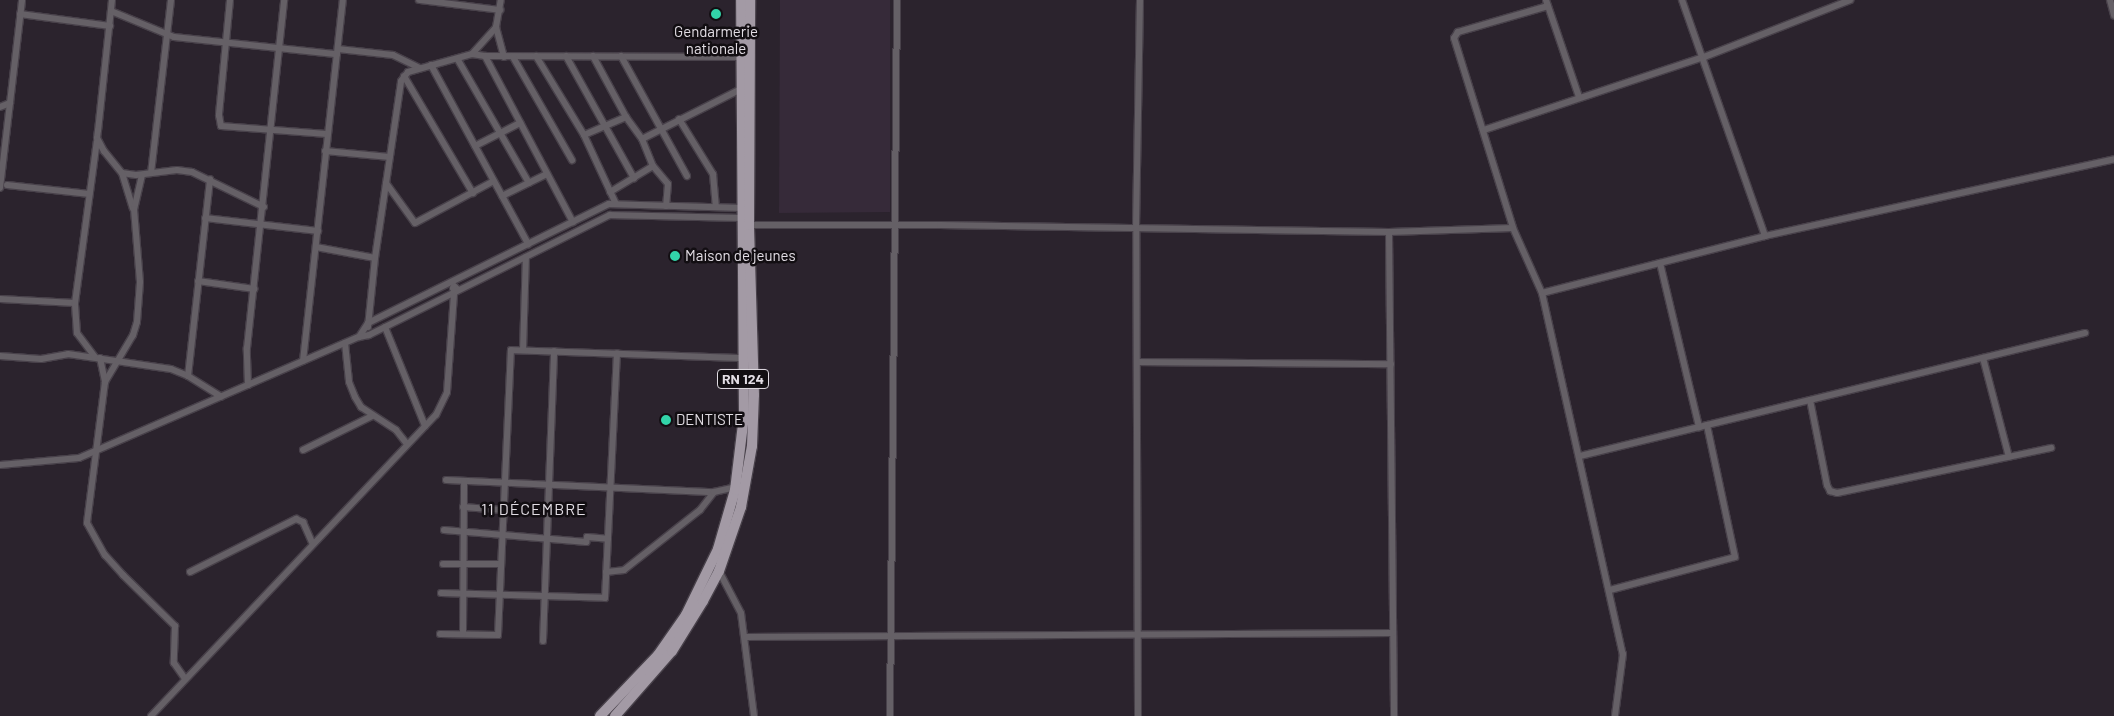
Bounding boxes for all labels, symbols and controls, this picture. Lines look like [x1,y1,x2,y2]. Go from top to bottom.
marker: Gendarmerie nationale [710,8,722,20]
place label: Gendarmerie nationale [674,22,758,57]
place label: Maison de jeunes [685,247,796,265]
marker: Maison de jeunes [669,250,681,262]
road number: RN 124 [717,368,769,390]
place label: DENTISTE [676,411,743,429]
marker: DENTISTE [660,414,672,426]
district label: 11 DÉCEMBRE [480,499,588,519]

